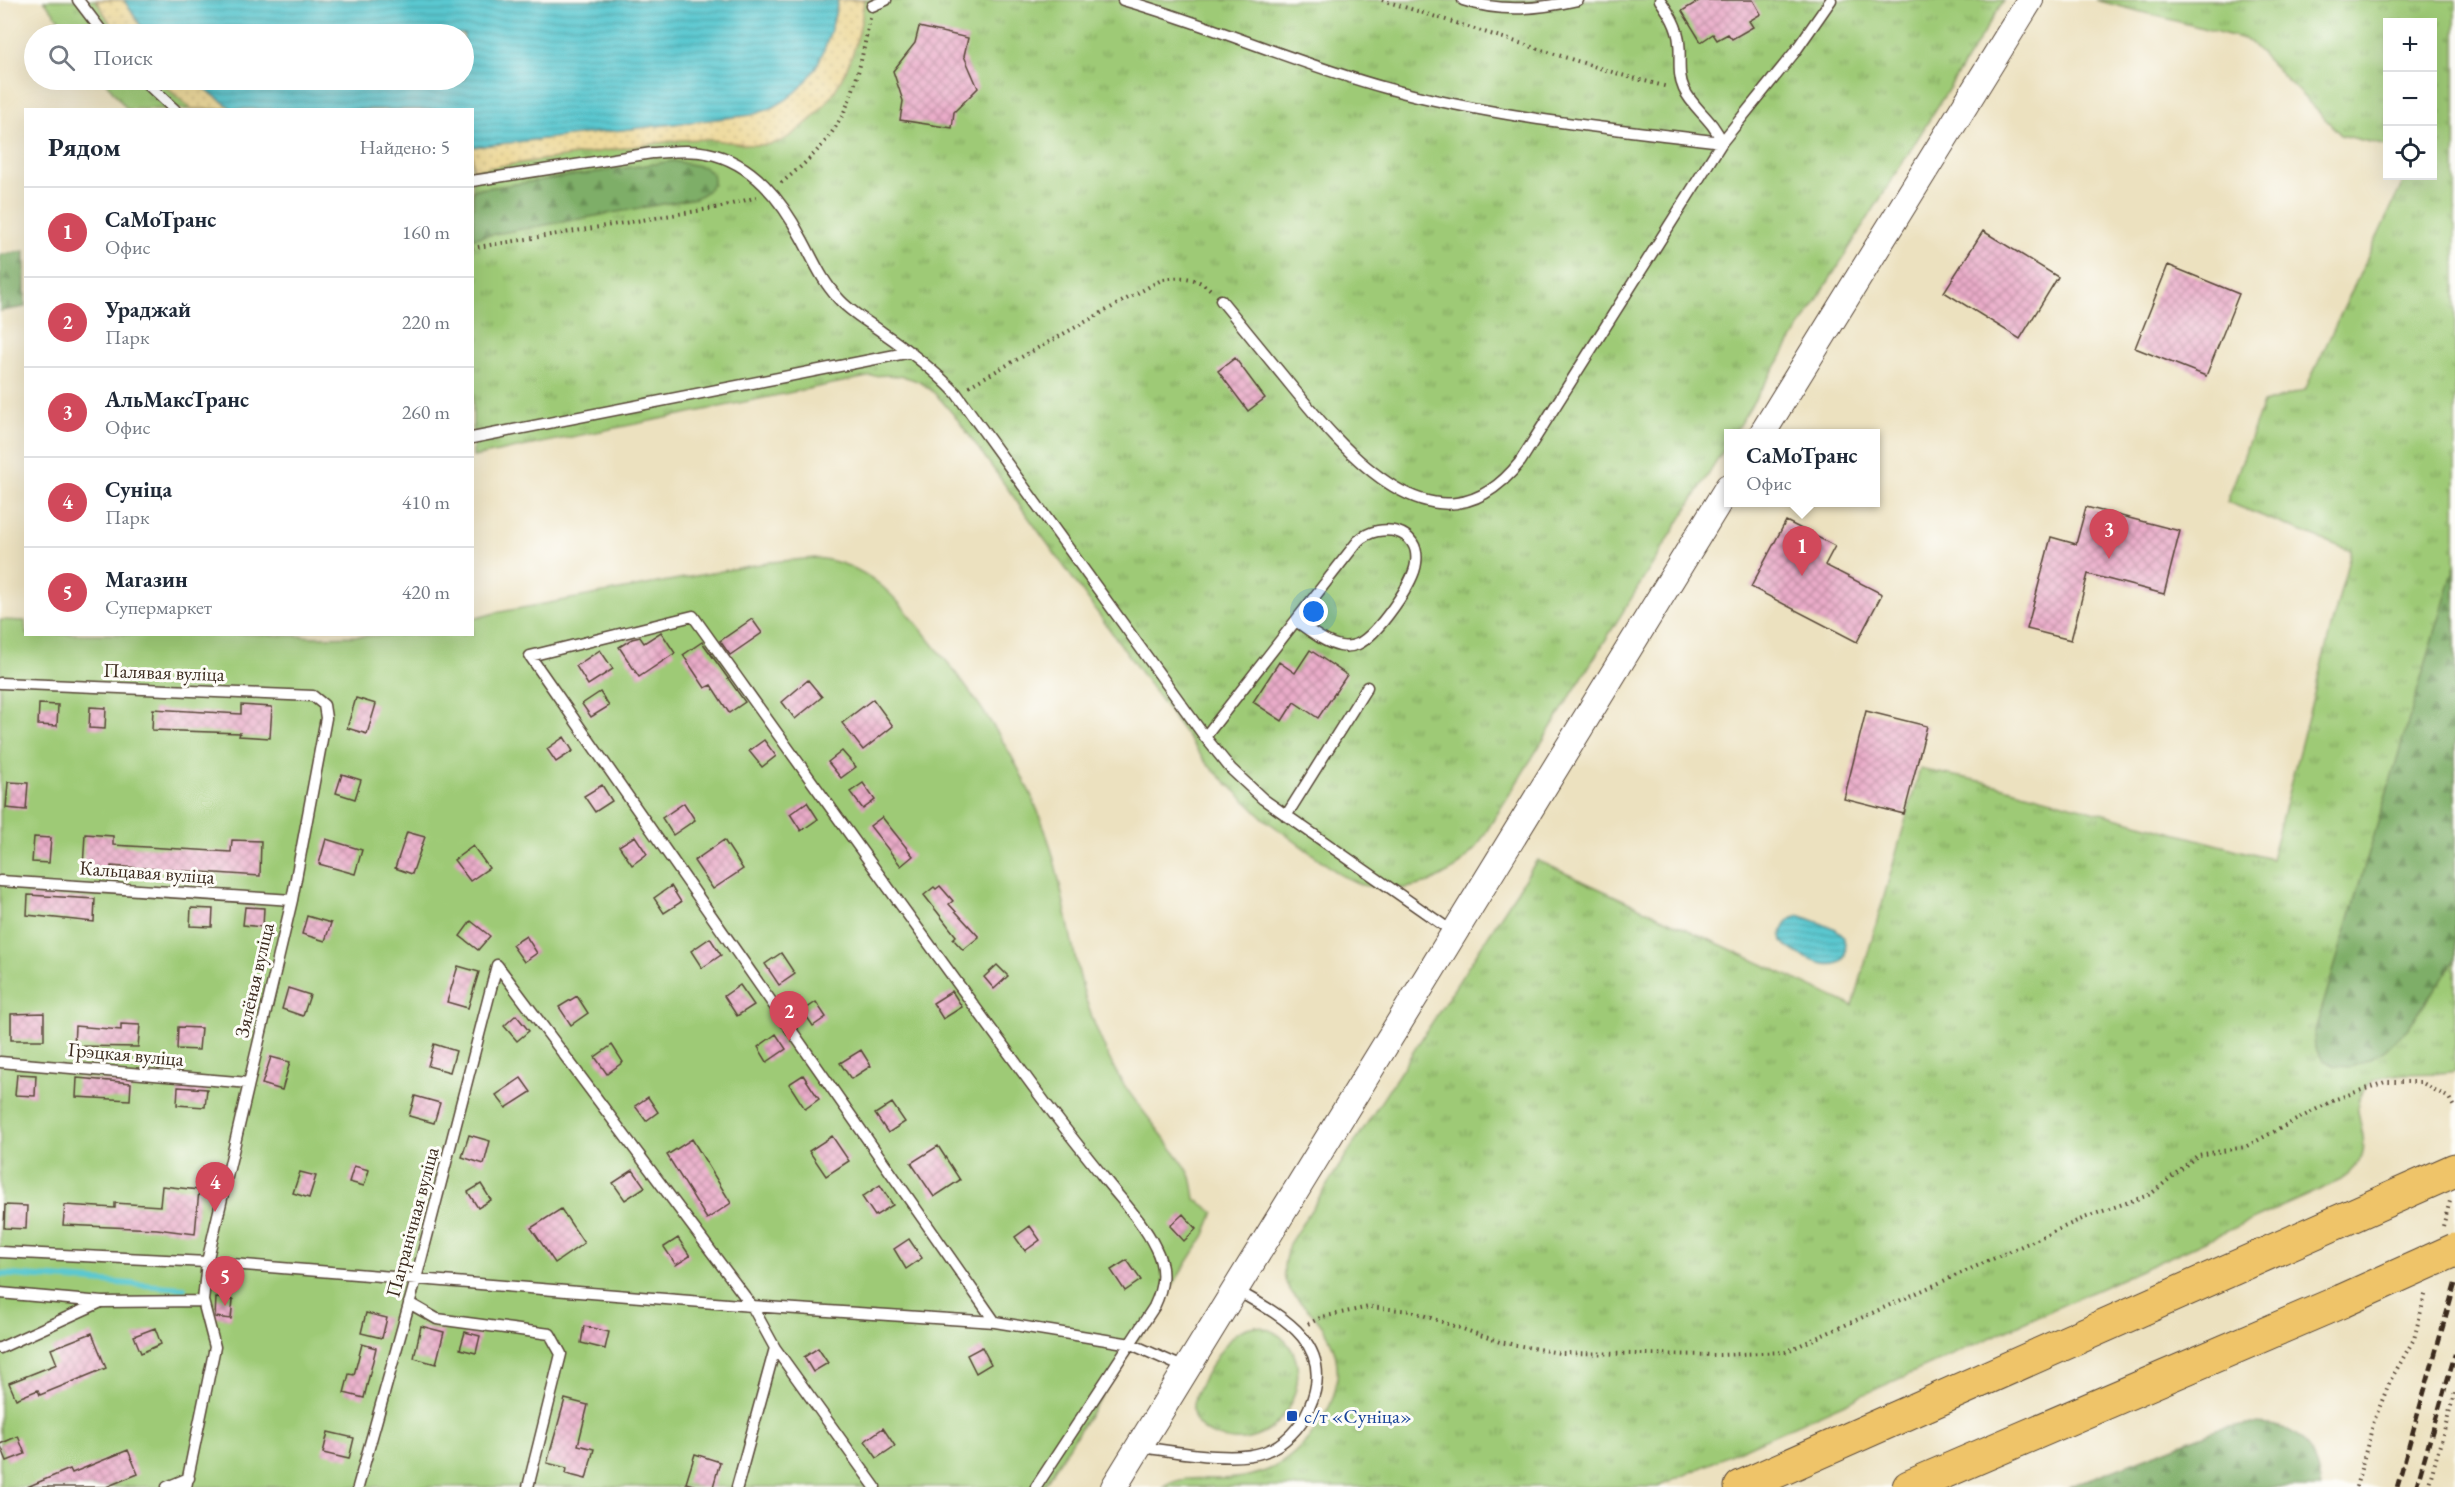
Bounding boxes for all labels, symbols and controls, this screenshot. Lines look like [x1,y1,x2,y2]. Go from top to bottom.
map controls [2383,18,2437,180]
button: + [2383,18,2437,72]
search box [24,24,474,90]
icon: search [45,41,78,74]
text: Поиск [93,43,153,72]
button: − [2383,72,2437,126]
button: locate [2383,126,2437,180]
text: Рядом [48,130,121,164]
text: Найдено: 5 [359,134,450,160]
text: СаМоТранс [105,205,216,234]
text: 1 [62,219,73,245]
text: 160 m [402,219,450,245]
text: Офис [105,234,151,260]
text: Ураджай [105,295,191,324]
text: 2 [62,309,73,335]
text: 220 m [402,309,450,335]
text: Парк [105,324,149,350]
text: АльМаксТранс [105,385,249,414]
text: 3 [62,399,73,425]
text: 260 m [402,399,450,425]
text: Офис [105,414,151,440]
popup [1724,429,1880,507]
text: СаМоТранс [1746,441,1858,470]
text: Офис [1746,470,1792,496]
text: Суніца [105,475,172,504]
text: 4 [62,489,73,515]
text: 410 m [402,489,450,515]
text: Парк [105,504,149,530]
pin: 3 [2090,510,2128,559]
pin: 1 [1782,526,1822,576]
text: Магазин [105,565,188,594]
text: 5 [62,579,73,605]
text: 420 m [402,579,450,605]
text: Супермаркет [105,594,212,620]
your location [1299,597,1328,626]
street label: Палявая вуліца [103,657,225,687]
street label: Кальцавая вуліца [79,854,215,890]
street label: Зялёная вуліца [228,920,280,1040]
pin: 2 [770,992,808,1041]
street label: Грэцкая вуліца [67,1036,185,1072]
street label: Пагранічная вуліца [379,1144,445,1300]
pin: 4 [196,1162,234,1212]
pin: 5 [206,1256,244,1306]
place label: с/т «Суніца» [1304,1403,1412,1429]
marker: с/т «Суніца» [1285,1409,1299,1423]

